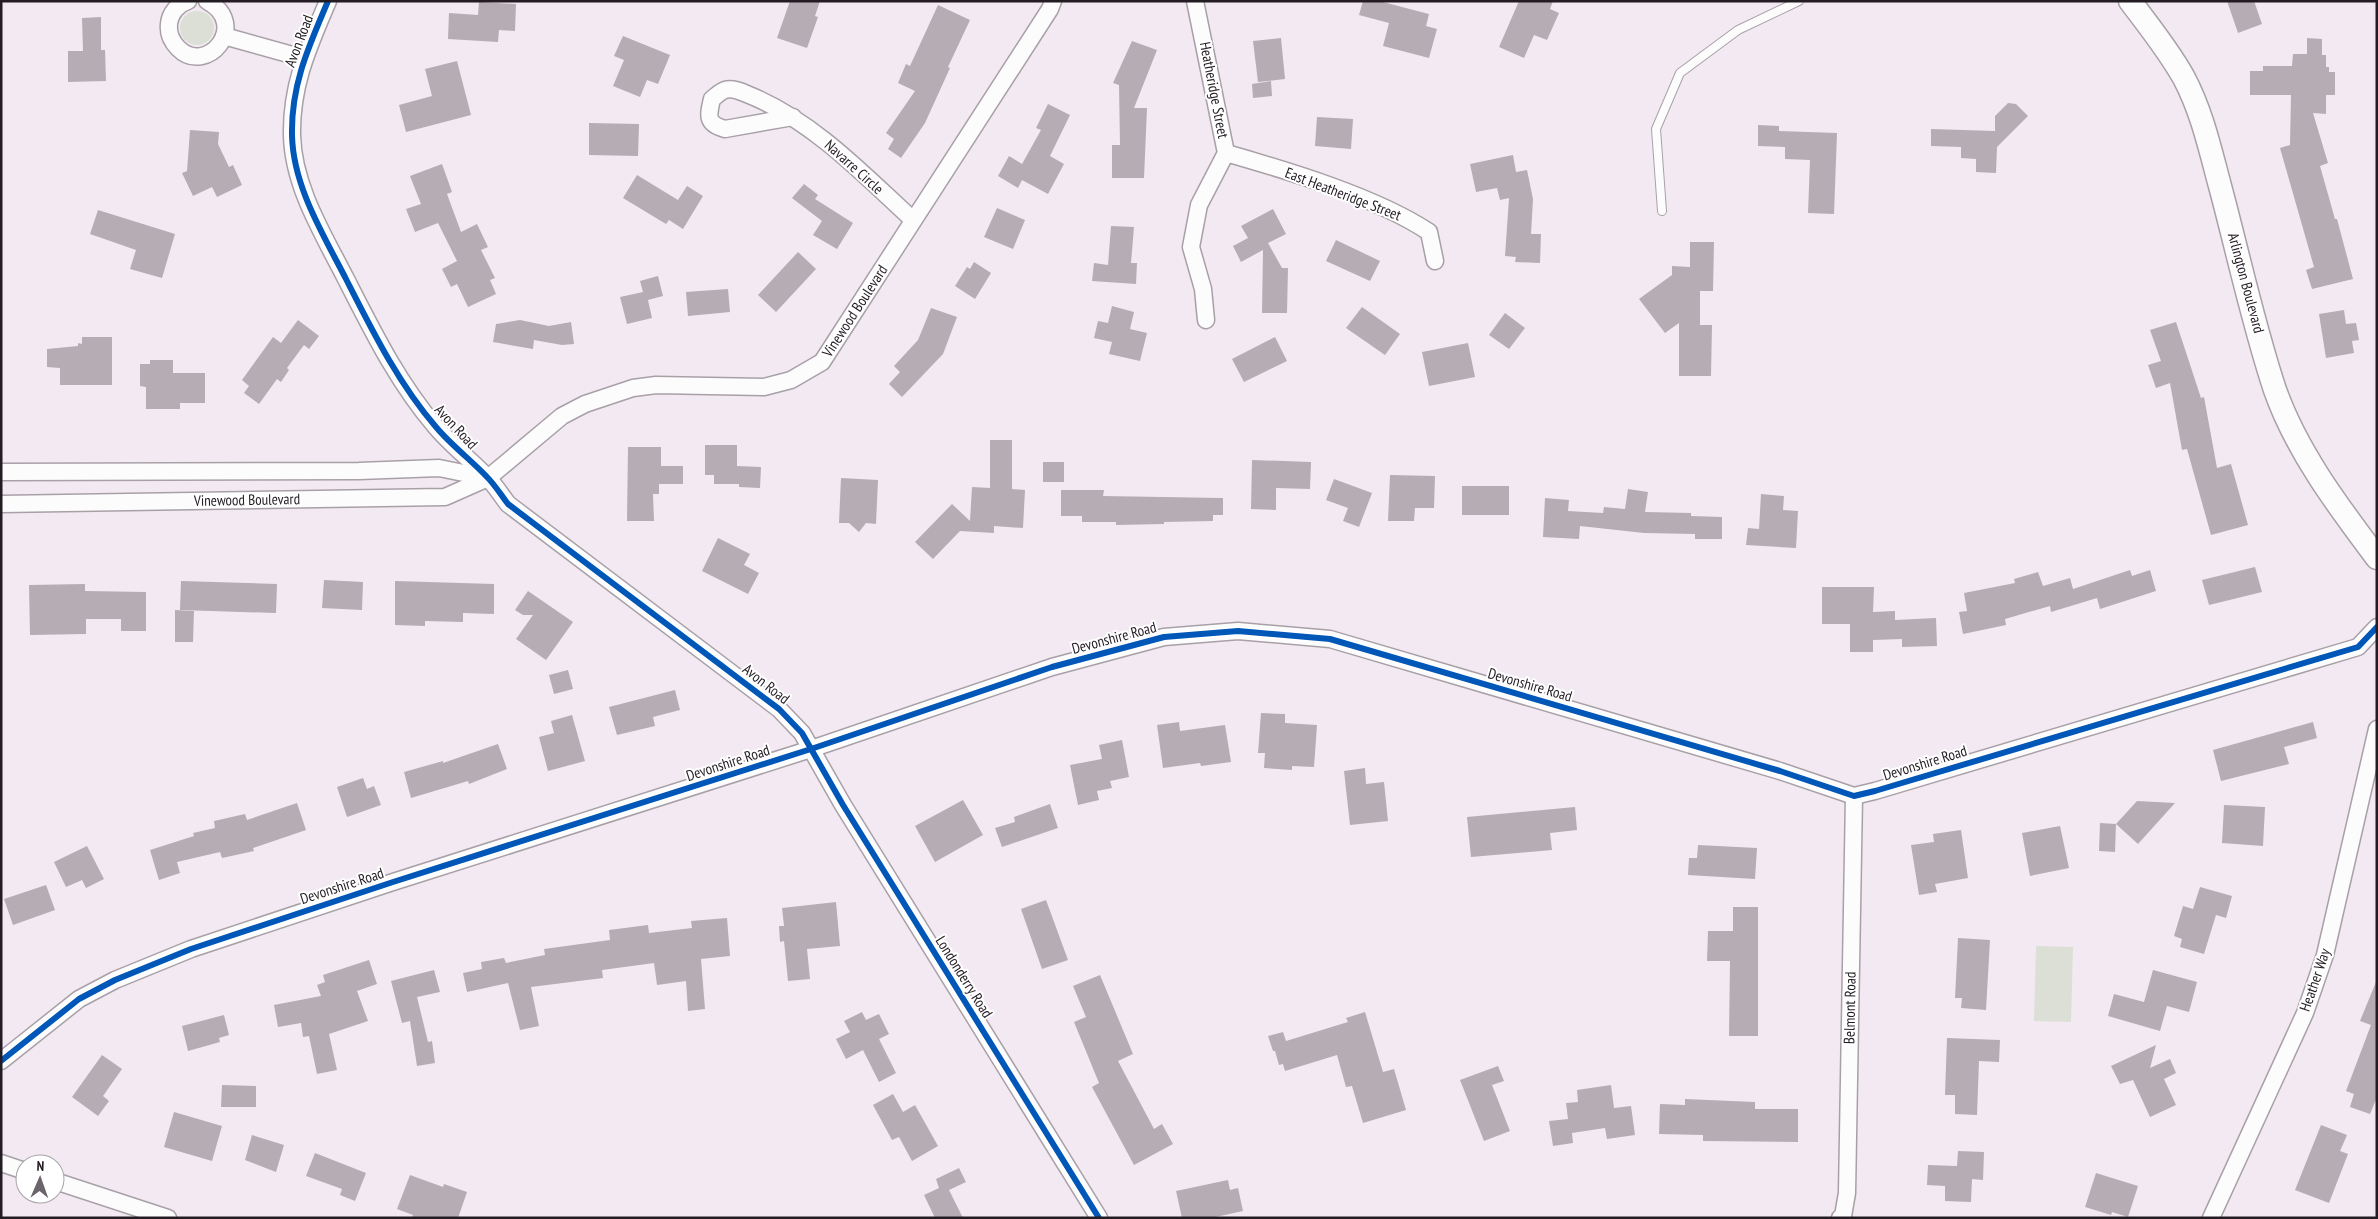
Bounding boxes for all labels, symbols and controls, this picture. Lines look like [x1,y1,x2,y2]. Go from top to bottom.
street label: Avon Road [280,12,317,70]
street label: Heatheridge Street [1196,40,1233,140]
street label: Navarre Circle [821,135,888,198]
street label: East Heatheridge Street [1282,163,1404,224]
street label: Arlington Boulevard [2224,231,2269,335]
street label: Vinewood Boulevard [817,261,891,361]
street label: Avon Road [431,400,482,453]
street label: Vinewood Boulevard [193,489,300,510]
street label: Devonshire Road [1070,617,1158,658]
street label: Avon Road [739,659,794,708]
street label: Devonshire Road [1486,663,1574,706]
street label: Devonshire Road [684,740,772,785]
street label: Devonshire Road [1881,741,1969,784]
street label: Devonshire Road [298,863,386,908]
street label: Londonderry Road [932,932,997,1021]
street label: Heather Way [2295,945,2334,1014]
street label: Belmont Road [1839,972,1860,1044]
north arrow [15,1154,65,1204]
text: N [36,1157,45,1175]

